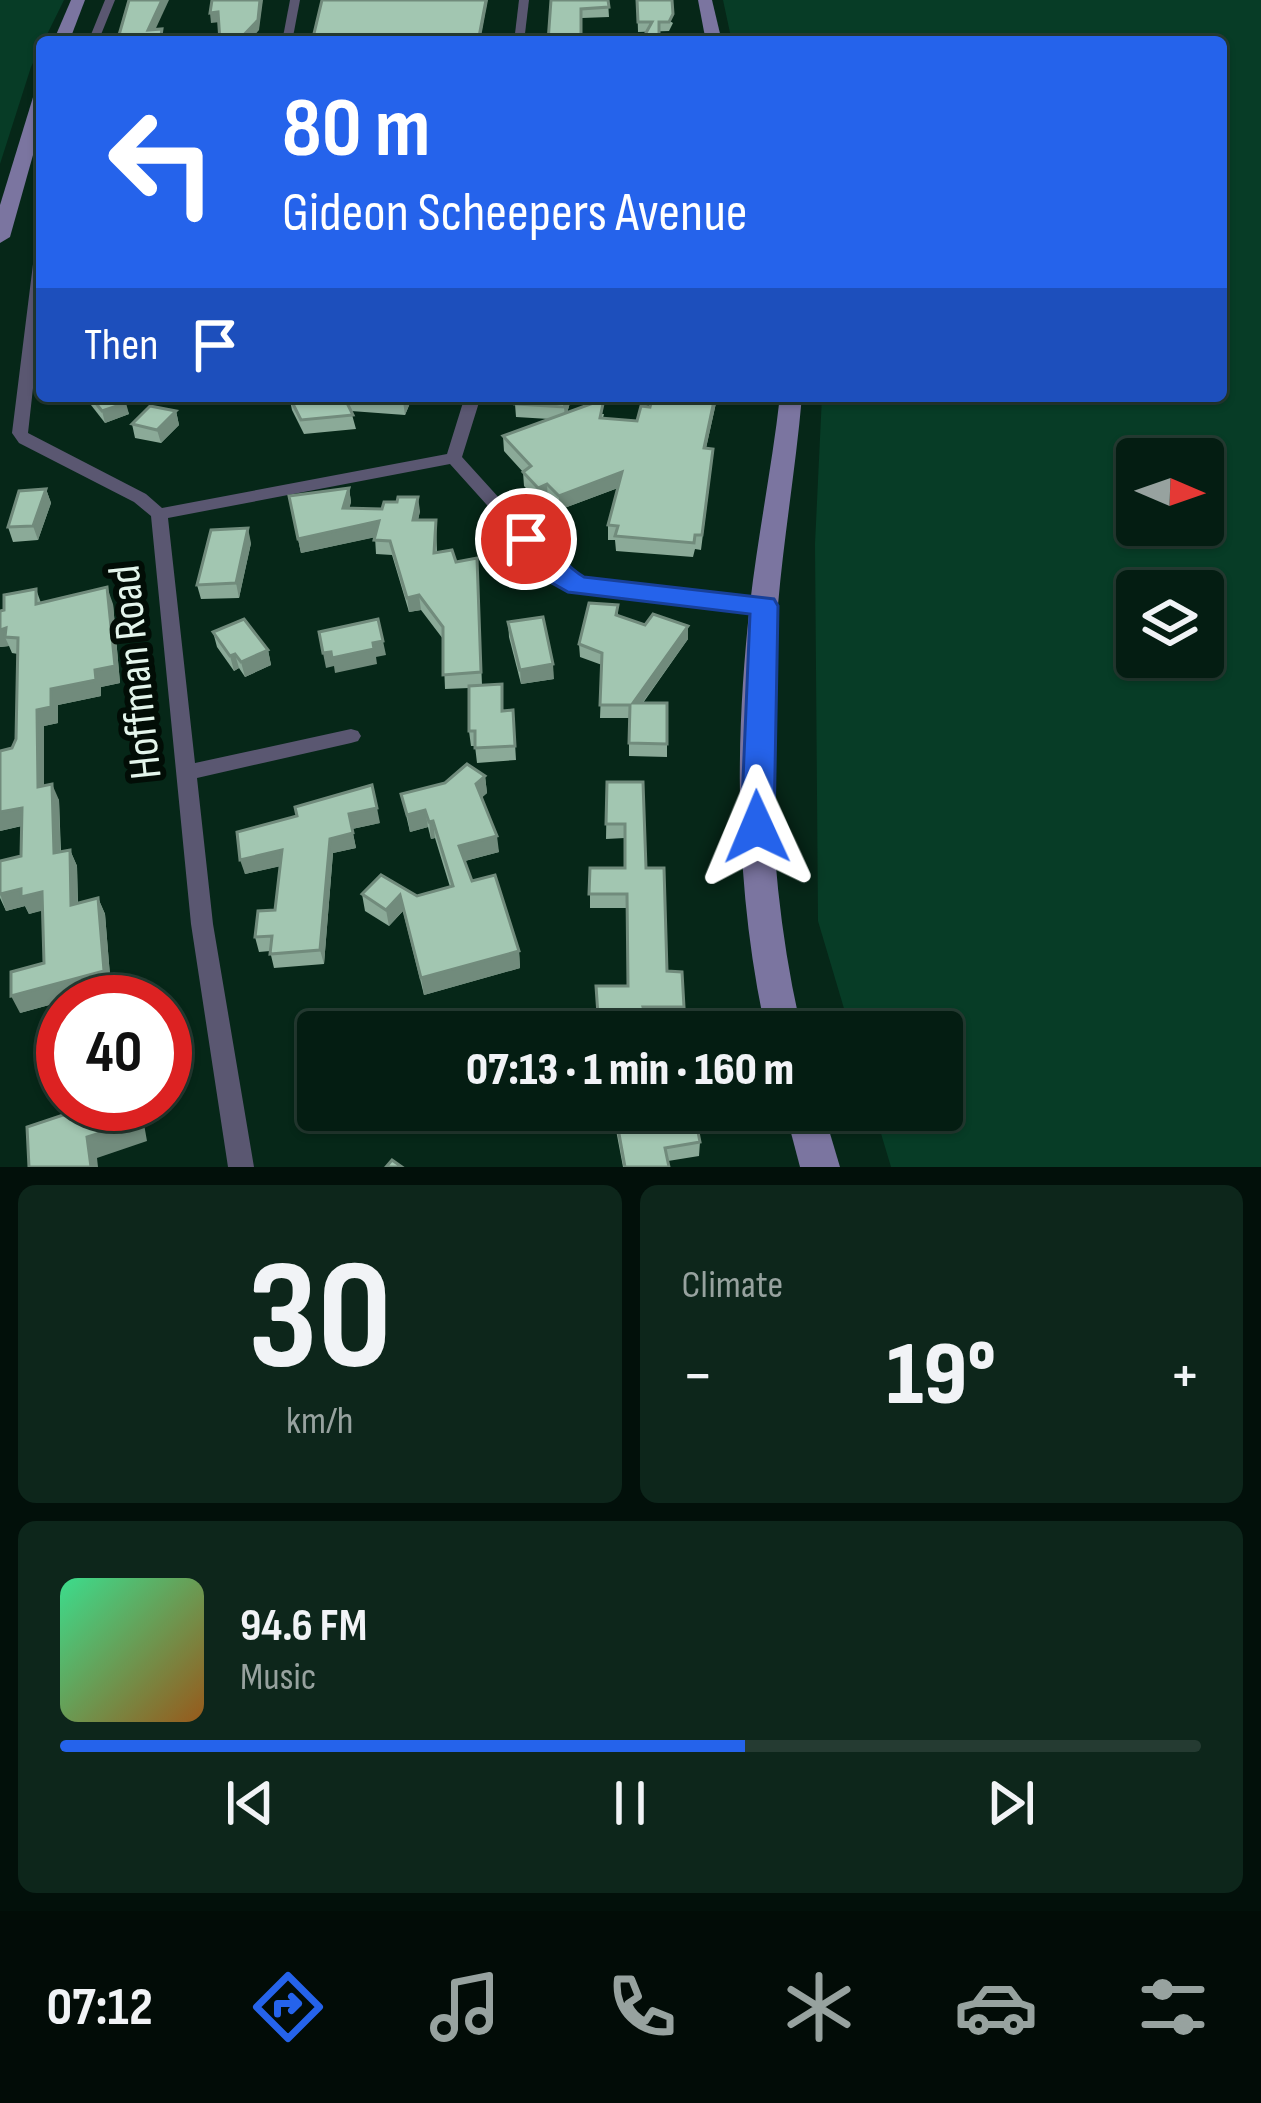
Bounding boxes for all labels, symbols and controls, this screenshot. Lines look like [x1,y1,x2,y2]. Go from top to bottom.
text: 80 m [282,79,430,180]
icon: left [84,84,240,240]
text: Gideon Scheepers Avenue [282,181,747,246]
icon: arrive [182,312,248,378]
text: Then [84,318,158,373]
north arrow [1116,438,1224,546]
map controls [1116,438,1224,678]
pin [475,488,577,590]
icon: arrive [493,506,559,572]
street label: Hoffman Road [97,562,175,782]
button: layers [1116,570,1224,678]
position arrow [694,764,820,890]
speed limit sign: 40 [36,975,192,1131]
text: 07:13 · 1 min · 160 m [466,1043,794,1098]
text: 30 [248,1226,392,1413]
text: Climate [682,1262,783,1309]
text: 19° [886,1322,996,1430]
text: − [682,1337,714,1416]
text: + [1169,1337,1201,1416]
text: km/h [286,1398,353,1445]
text: 94.6 FM [240,1599,367,1654]
text: Music [240,1654,316,1701]
icon: previous [217,1770,283,1836]
icon: pause [597,1770,663,1836]
icon: next [978,1770,1044,1836]
icon: directions [246,1965,330,2049]
icon: music [423,1965,507,2049]
icon: phone [600,1965,684,2049]
icon: climate [777,1965,861,2049]
icon: car [954,1965,1038,2049]
icon: filters [1131,1965,1215,2049]
text: 07:12 [46,1975,153,2040]

